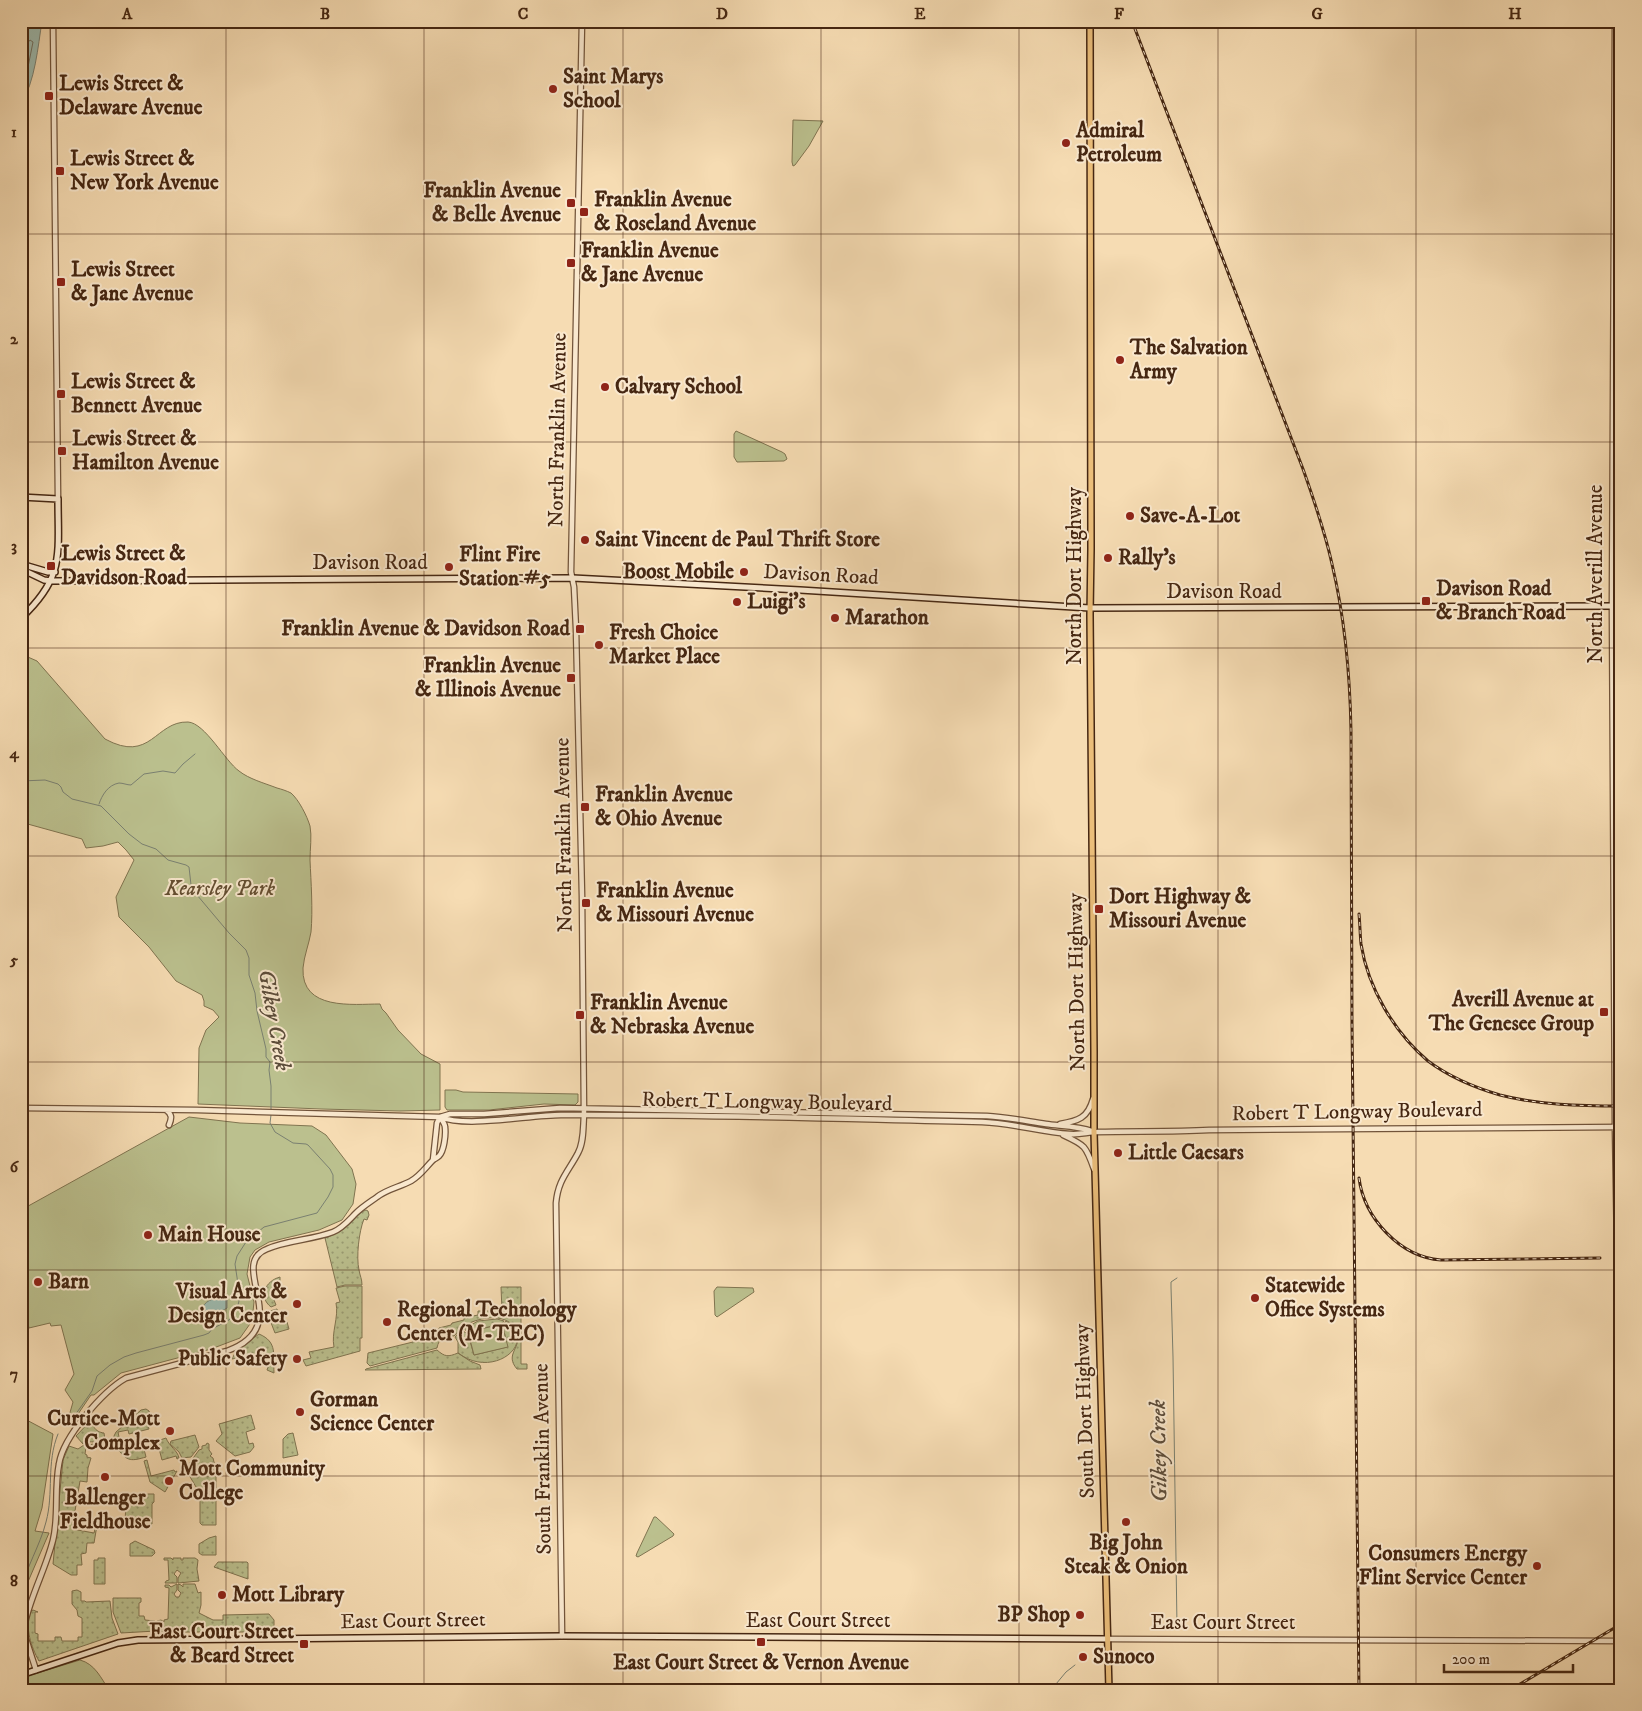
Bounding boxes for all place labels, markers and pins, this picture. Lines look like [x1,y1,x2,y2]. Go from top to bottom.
place label: Saint Marys School [563,64,663,114]
place label: Lewis Street & Delaware Avenue [59,71,203,121]
marker: Saint Marys School [547,83,559,95]
marker: Lewis Street & Delaware Avenue [43,90,55,102]
place label: Admiral Petroleum [1075,118,1162,168]
marker: Admiral Petroleum [1060,137,1072,149]
place label: Lewis Street & New York Avenue [70,146,219,196]
marker: Lewis Street & New York Avenue [54,165,66,177]
place label: Franklin Avenue & Belle Avenue [423,178,561,228]
place label: Franklin Avenue & Roseland Avenue [594,187,756,237]
marker: Franklin Avenue & Belle Avenue [565,197,577,209]
marker: Franklin Avenue & Roseland Avenue [578,206,590,218]
place label: Franklin Avenue & Jane Avenue [581,238,719,288]
place label: Lewis Street & Jane Avenue [71,257,193,307]
marker: Franklin Avenue & Jane Avenue [565,257,577,269]
marker: Lewis Street & Jane Avenue [55,276,67,288]
place label: The Salvation Army [1129,335,1249,385]
marker: The Salvation Army [1114,354,1126,366]
place label: Lewis Street & Bennett Avenue [71,369,202,419]
place label: Calvary School [615,374,743,400]
marker: Calvary School [599,381,611,393]
marker: Lewis Street & Bennett Avenue [55,388,67,400]
place label: Lewis Street & Hamilton Avenue [72,426,219,476]
marker: Lewis Street & Hamilton Avenue [56,445,68,457]
place label: Save-A-Lot [1140,503,1241,529]
marker: Save-A-Lot [1124,510,1136,522]
place label: Saint Vincent de Paul Thrift Store [595,527,880,553]
marker: Saint Vincent de Paul Thrift Store [579,534,591,546]
place label: Lewis Street & Davidson Road [61,541,187,591]
place label: Flint Fire Station #5 [459,542,551,592]
place label: Rally's [1118,545,1176,571]
marker: Rally's [1102,552,1114,564]
place label: Boost Mobile [623,559,734,585]
marker: Lewis Street & Davidson Road [45,560,57,572]
marker: Flint Fire Station #5 [443,561,455,573]
marker: Boost Mobile [738,566,750,578]
place label: Davison Road & Branch Road [1436,576,1566,626]
place label: Luigi's [747,589,805,615]
marker: Davison Road & Branch Road [1420,595,1432,607]
marker: Luigi's [731,596,743,608]
place label: Marathon [845,605,930,631]
marker: Marathon [829,612,841,624]
place label: Franklin Avenue & Davidson Road [281,616,571,642]
place label: Fresh Choice Market Place [609,620,720,670]
marker: Franklin Avenue & Davidson Road [574,623,586,635]
marker: Fresh Choice Market Place [593,639,605,651]
place label: Franklin Avenue & Illinois Avenue [415,653,561,703]
marker: Franklin Avenue & Illinois Avenue [565,672,577,684]
place label: Franklin Avenue & Ohio Avenue [595,782,733,832]
marker: Franklin Avenue & Ohio Avenue [579,801,591,813]
place label: Franklin Avenue & Missouri Avenue [596,878,754,928]
place label: Dort Highway & Missouri Avenue [1109,884,1251,934]
marker: Franklin Avenue & Missouri Avenue [580,897,592,909]
marker: Dort Highway & Missouri Avenue [1093,903,1105,915]
place label: Averill Avenue at The Genesee Group [1428,987,1594,1037]
place label: Franklin Avenue & Nebraska Avenue [590,990,754,1040]
marker: Averill Avenue at The Genesee Group [1598,1006,1610,1018]
marker: Franklin Avenue & Nebraska Avenue [574,1009,586,1021]
place label: Little Caesars [1128,1140,1244,1166]
marker: Little Caesars [1112,1147,1124,1159]
place label: Main House [158,1222,261,1248]
marker: Main House [142,1229,154,1241]
place label: Barn [48,1269,90,1295]
place label: Statewide Office Systems [1265,1273,1385,1323]
marker: Barn [32,1276,44,1288]
place label: Visual Arts & Design Center [168,1279,288,1329]
marker: Statewide Office Systems [1249,1292,1261,1304]
place label: Regional Technology Center (M-TEC) [397,1297,578,1347]
marker: Visual Arts & Design Center [291,1298,303,1310]
marker: Regional Technology Center (M-TEC) [381,1316,393,1328]
place label: Public Safety [178,1346,288,1372]
marker: Public Safety [291,1353,303,1365]
place label: Gorman Science Center [310,1387,435,1437]
place label: Curtice-Mott Complex [47,1406,161,1456]
marker: Gorman Science Center [294,1406,306,1418]
marker: Curtice-Mott Complex [164,1425,176,1437]
place label: Mott Community College [179,1456,326,1506]
marker: Ballenger Fieldhouse [99,1471,111,1483]
marker: Mott Community College [163,1475,175,1487]
place label: Ballenger Fieldhouse [60,1485,151,1535]
marker: Big John Steak & Onion [1120,1516,1132,1528]
place label: Big John Steak & Onion [1064,1530,1189,1580]
place label: Consumers Energy Flint Service Center [1359,1541,1528,1591]
marker: Consumers Energy Flint Service Center [1531,1560,1543,1572]
place label: Mott Library [232,1582,345,1608]
marker: Mott Library [216,1589,228,1601]
place label: BP Shop [997,1602,1070,1628]
marker: BP Shop [1074,1609,1086,1621]
place label: East Court Street & Beard Street [149,1619,294,1669]
marker: East Court Street & Vernon Avenue [755,1636,767,1648]
marker: East Court Street & Beard Street [298,1638,310,1650]
place label: Sunoco [1093,1644,1155,1670]
place label: East Court Street & Vernon Avenue [613,1650,909,1676]
marker: Sunoco [1077,1651,1089,1663]

